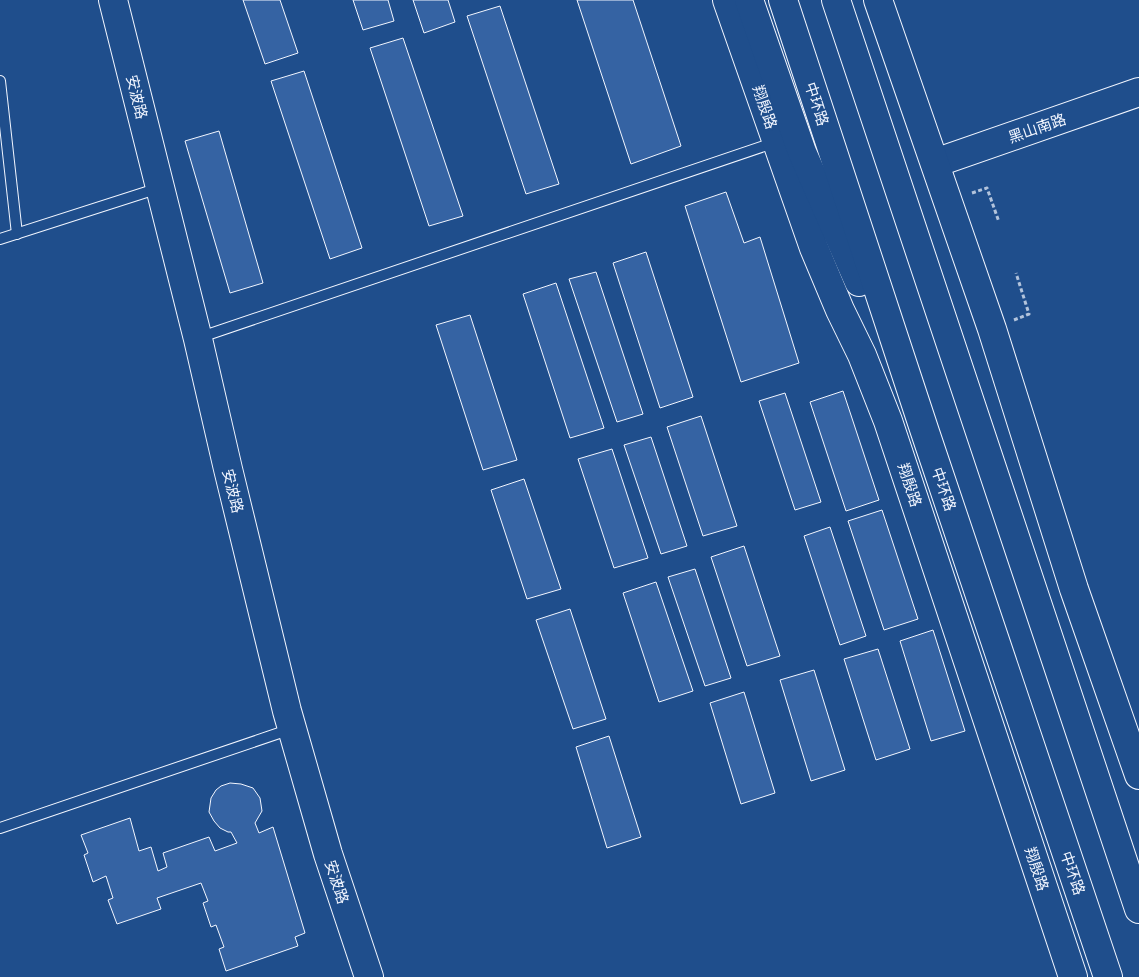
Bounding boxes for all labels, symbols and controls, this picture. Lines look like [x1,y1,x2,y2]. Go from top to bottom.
street label: 安波路 [122,73,152,121]
street label: 中环路 [801,80,833,128]
street label: 翔殷路 [749,83,781,131]
street label: 黑山南路 [1006,109,1068,147]
street label: 翔殷路 [894,461,926,509]
street label: 中环路 [928,465,960,513]
street label: 安波路 [218,467,248,515]
street label: 翔殷路 [1021,845,1053,893]
street label: 中环路 [1057,849,1089,897]
street label: 安波路 [321,858,353,906]

